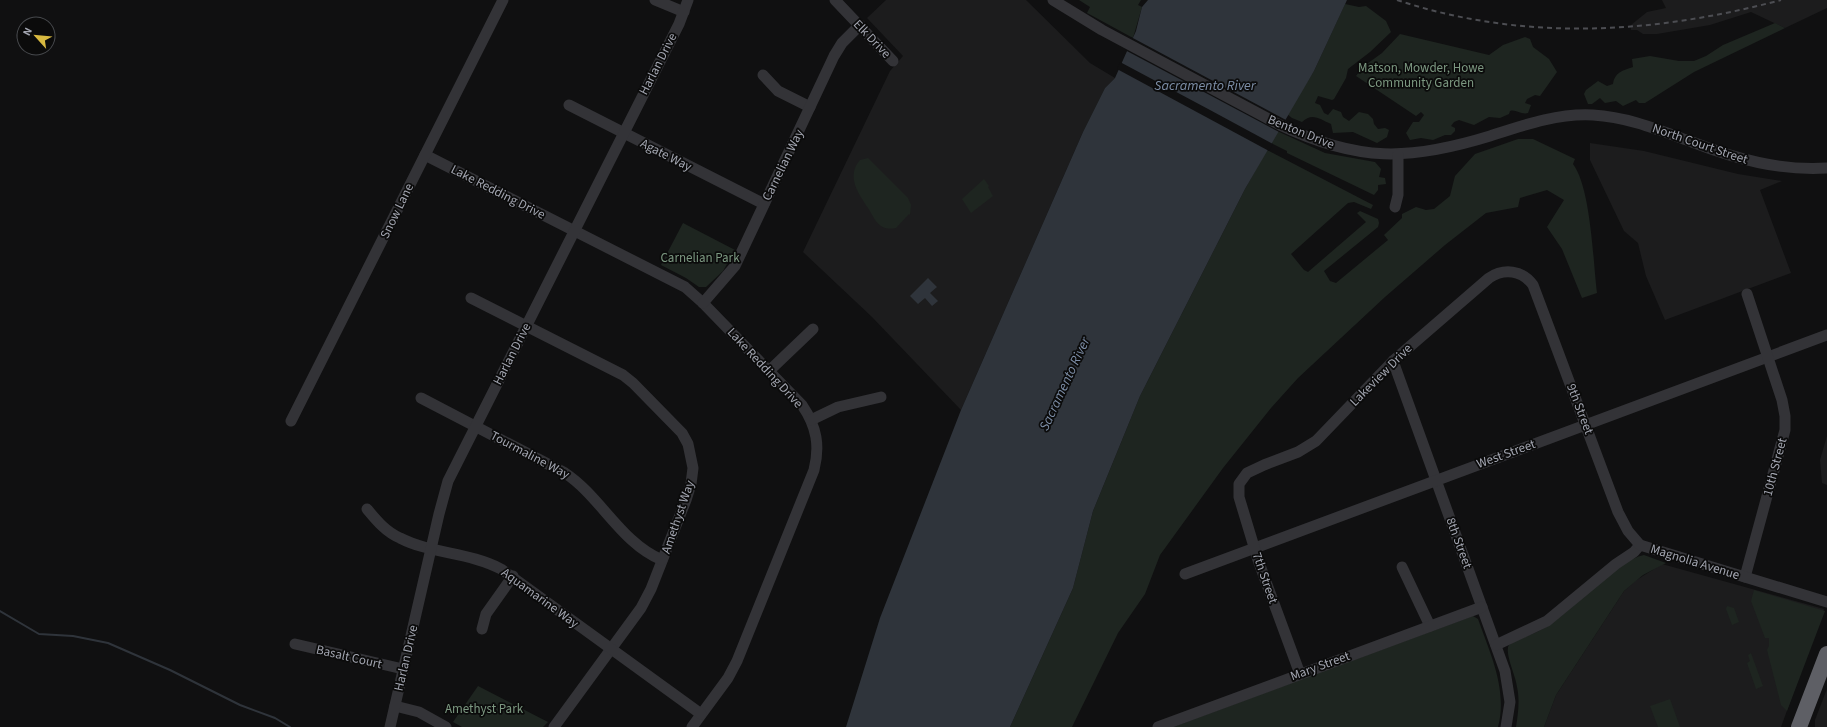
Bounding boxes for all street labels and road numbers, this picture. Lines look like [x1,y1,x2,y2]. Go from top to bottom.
street label: Elk Drive [849,16,895,62]
street label: Harlan Drive [635,30,681,98]
street label: Benton Drive [1265,110,1337,154]
street label: North Court Street [1650,119,1751,169]
street label: Carnelian Way [758,126,808,204]
street label: Agate Way [637,134,695,176]
street label: Lake Redding Drive [448,160,548,224]
street label: Snow Lane [376,180,418,242]
street label: Harlan Drive [489,320,535,388]
street label: Lake Redding Drive [723,324,807,412]
street label: Lakeview Drive [1346,340,1416,410]
street label: 9th Street [1562,381,1598,438]
street label: Tourmaline Way [487,427,573,483]
street label: West Street [1474,435,1539,473]
street label: 10th Street [1759,435,1792,498]
street label: Amethyst Way [657,478,699,556]
street label: 8th Street [1441,515,1477,572]
street label: Magnolia Avenue [1648,540,1742,584]
street label: 7th Street [1248,550,1282,607]
street label: Aquamarine Way [498,564,582,632]
street label: Harlan Drive [390,623,422,693]
street label: Basalt Court [314,641,384,673]
street label: Mary Street [1288,647,1353,685]

